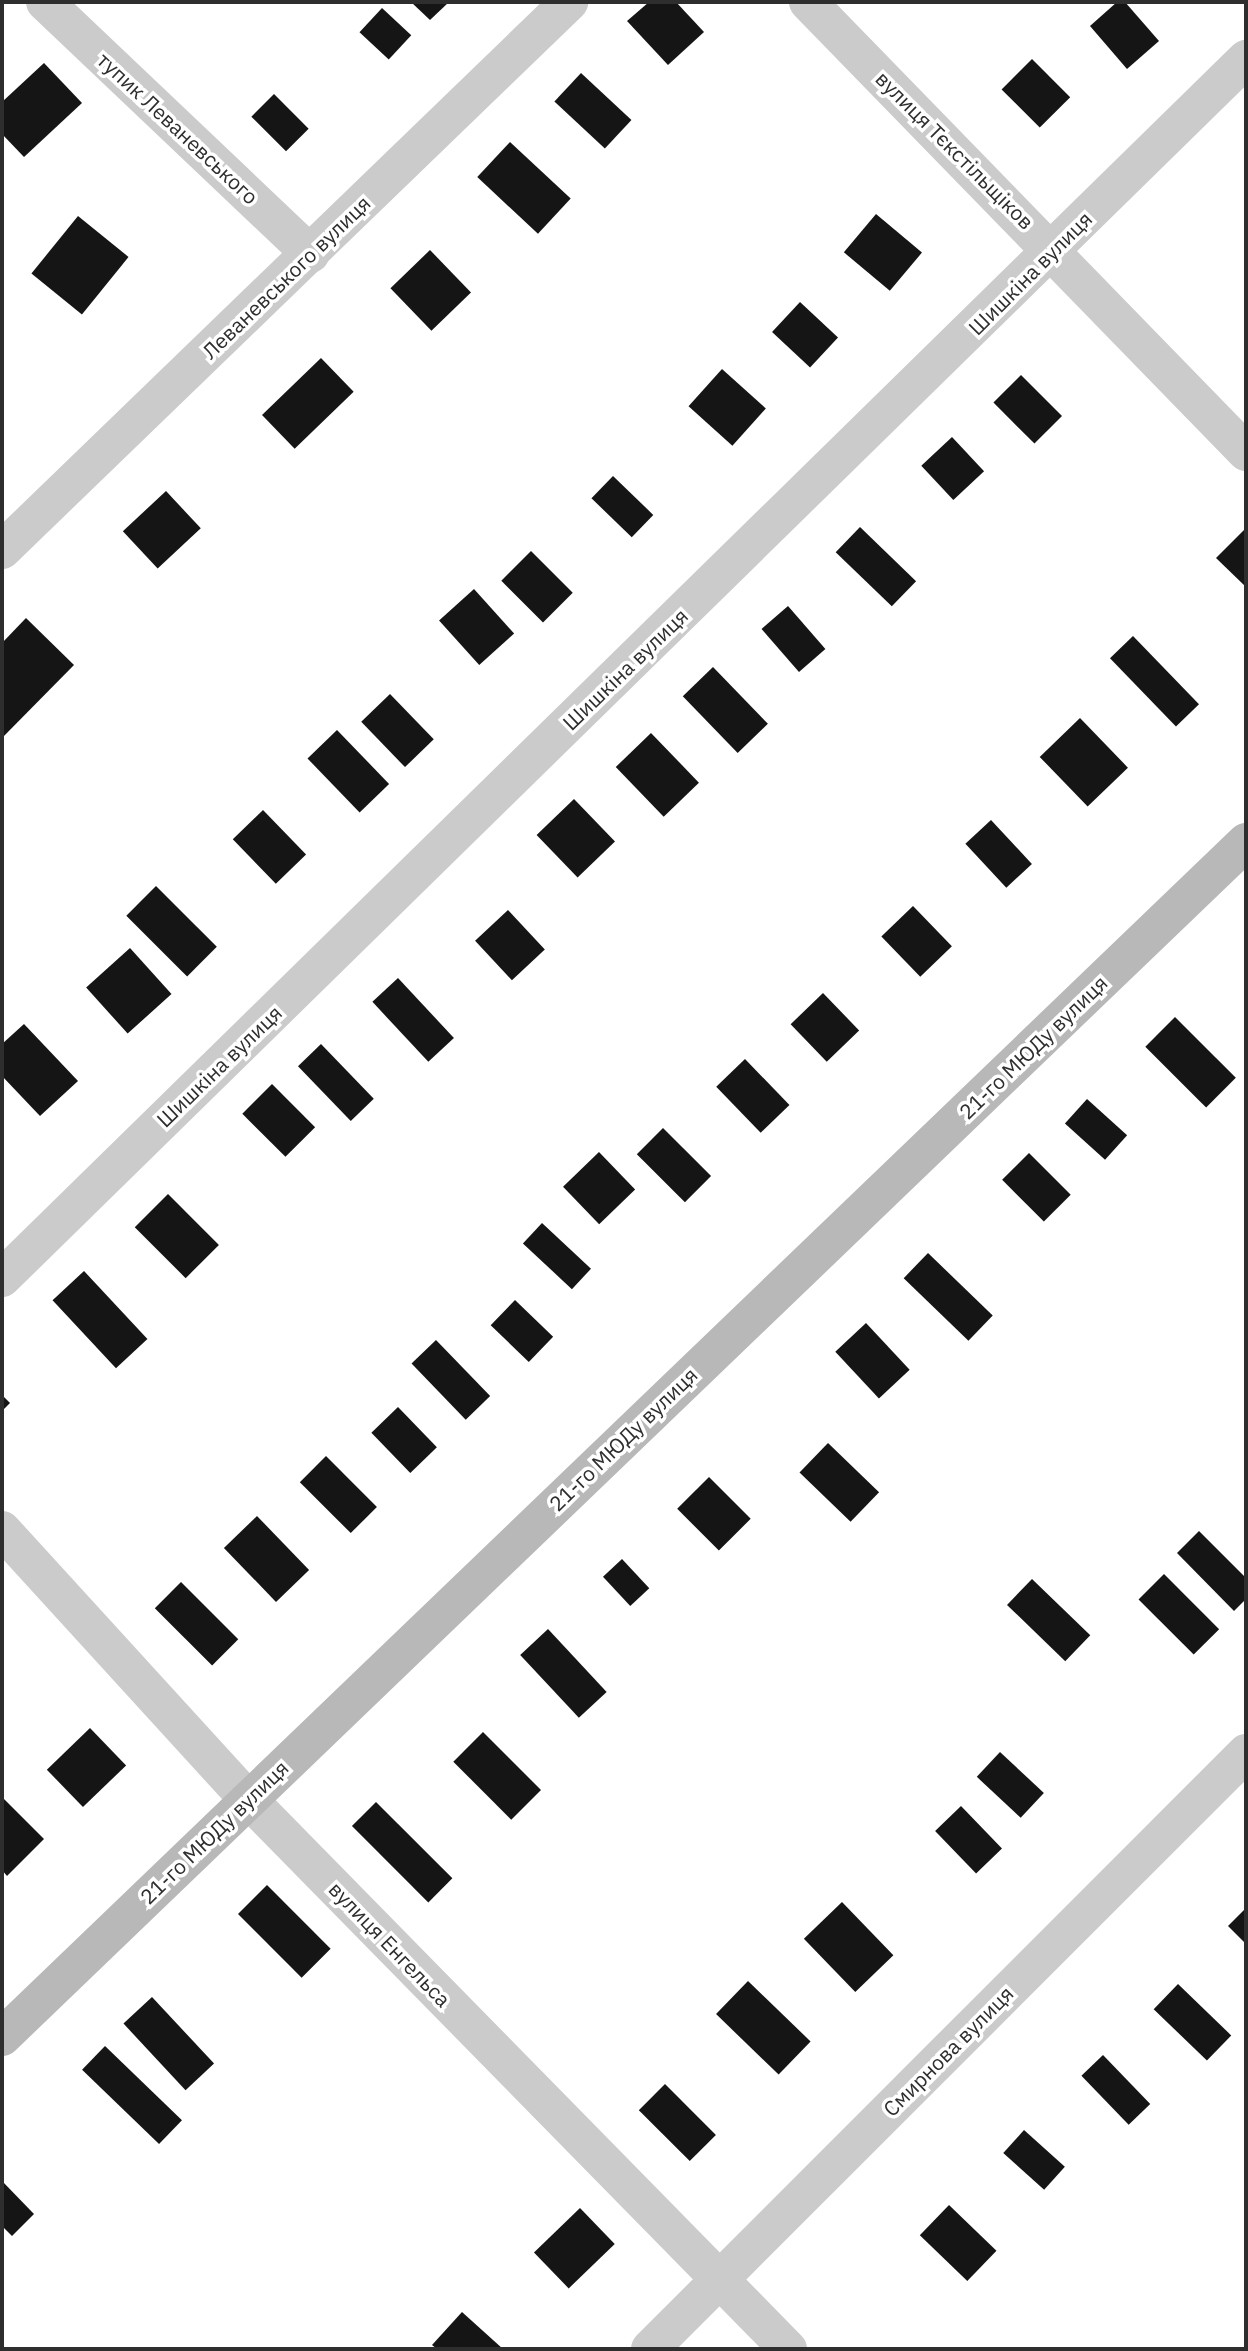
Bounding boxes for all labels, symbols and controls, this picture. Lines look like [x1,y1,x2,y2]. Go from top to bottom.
street label: тупик Леваневського [92,47,264,209]
street label: вулиця Тєкстільщіков [871,66,1039,234]
street label: Леваневського вулиця [197,190,375,364]
street label: Шишкіна вулиця [963,206,1097,340]
street label: Шишкіна вулиця [557,603,693,735]
street label: 21-го МЮДу вулиця [954,970,1112,1124]
street label: Шишкіна вулиця [151,1000,287,1132]
street label: 21-го МЮДу вулиця [544,1362,702,1516]
street label: 21-го МЮДу вулиця [135,1755,293,1909]
street label: вулиця Енгельса [324,1876,456,2012]
street label: Смирнова вулиця [878,1981,1018,2121]

